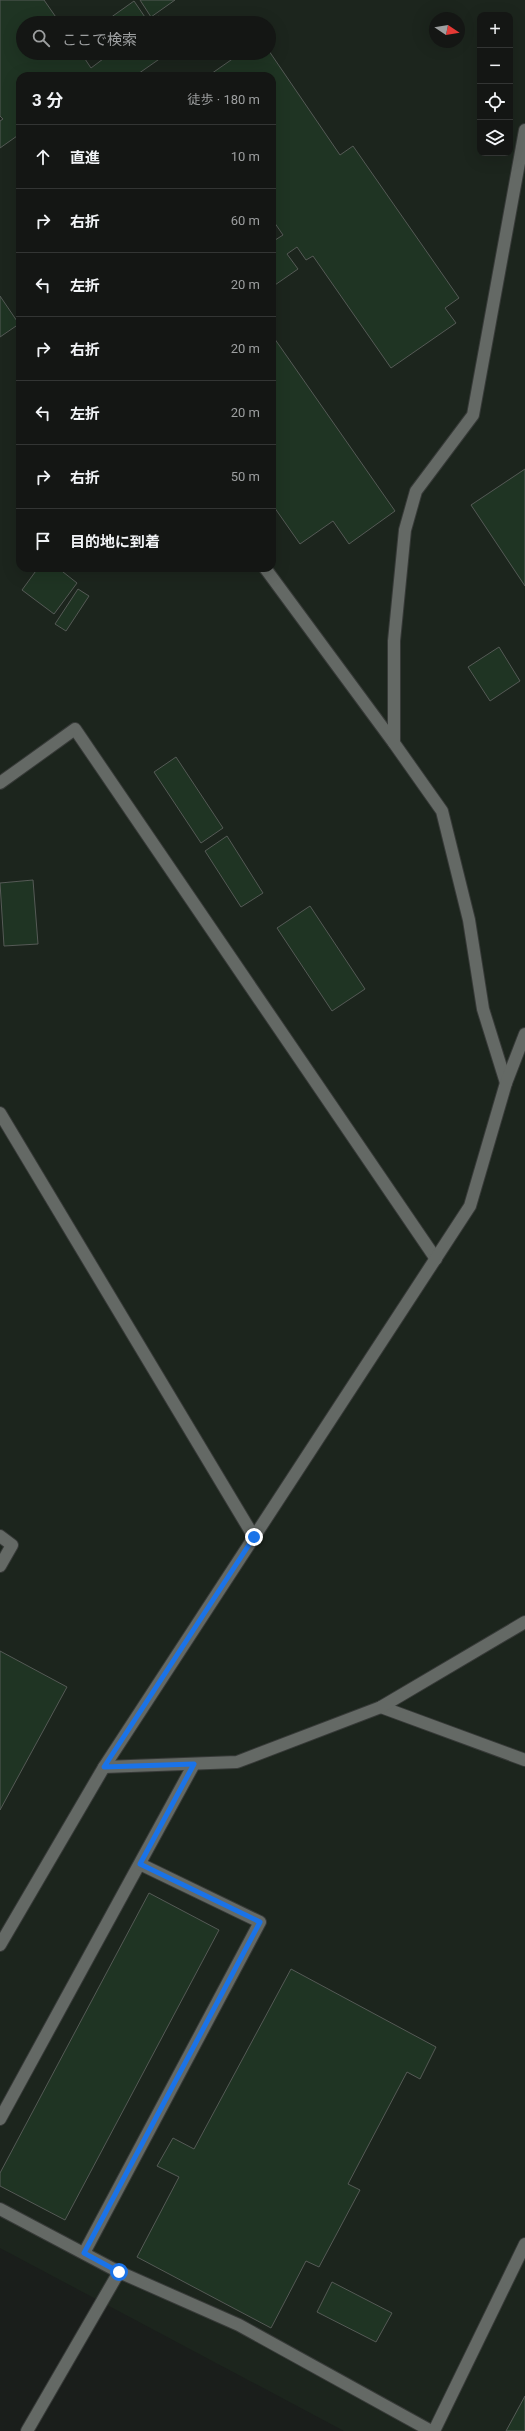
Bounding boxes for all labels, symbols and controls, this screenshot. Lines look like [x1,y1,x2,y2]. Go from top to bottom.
north arrow [429,12,465,48]
map controls [477,12,513,156]
button: + [477,12,513,48]
search box [16,16,276,60]
icon: search [30,27,52,49]
text: ここで検索 [62,31,137,49]
button: − [477,48,513,84]
button: locate [477,84,513,120]
text: 3 分 [32,90,63,110]
text: 徒歩 · 180 m [188,92,260,107]
button: layers [477,120,513,156]
icon: ahead [32,146,54,168]
text: 直進 [70,149,100,167]
text: 10 m [231,149,260,164]
icon: right [32,210,54,232]
text: 右折 [70,213,100,231]
text: 60 m [231,213,260,228]
icon: left [32,274,54,296]
text: 左折 [70,277,100,295]
text: 20 m [231,277,260,292]
icon: right [32,338,54,360]
text: 右折 [70,341,100,359]
text: 20 m [231,341,260,356]
icon: left [32,402,54,424]
text: 左折 [70,405,100,423]
text: 20 m [231,405,260,420]
icon: right [32,466,54,488]
text: 右折 [70,469,100,487]
text: 50 m [231,469,260,484]
icon: arrive [32,530,54,552]
text: 目的地に到着 [70,533,160,551]
route end [245,1528,263,1546]
route start [110,2263,128,2281]

